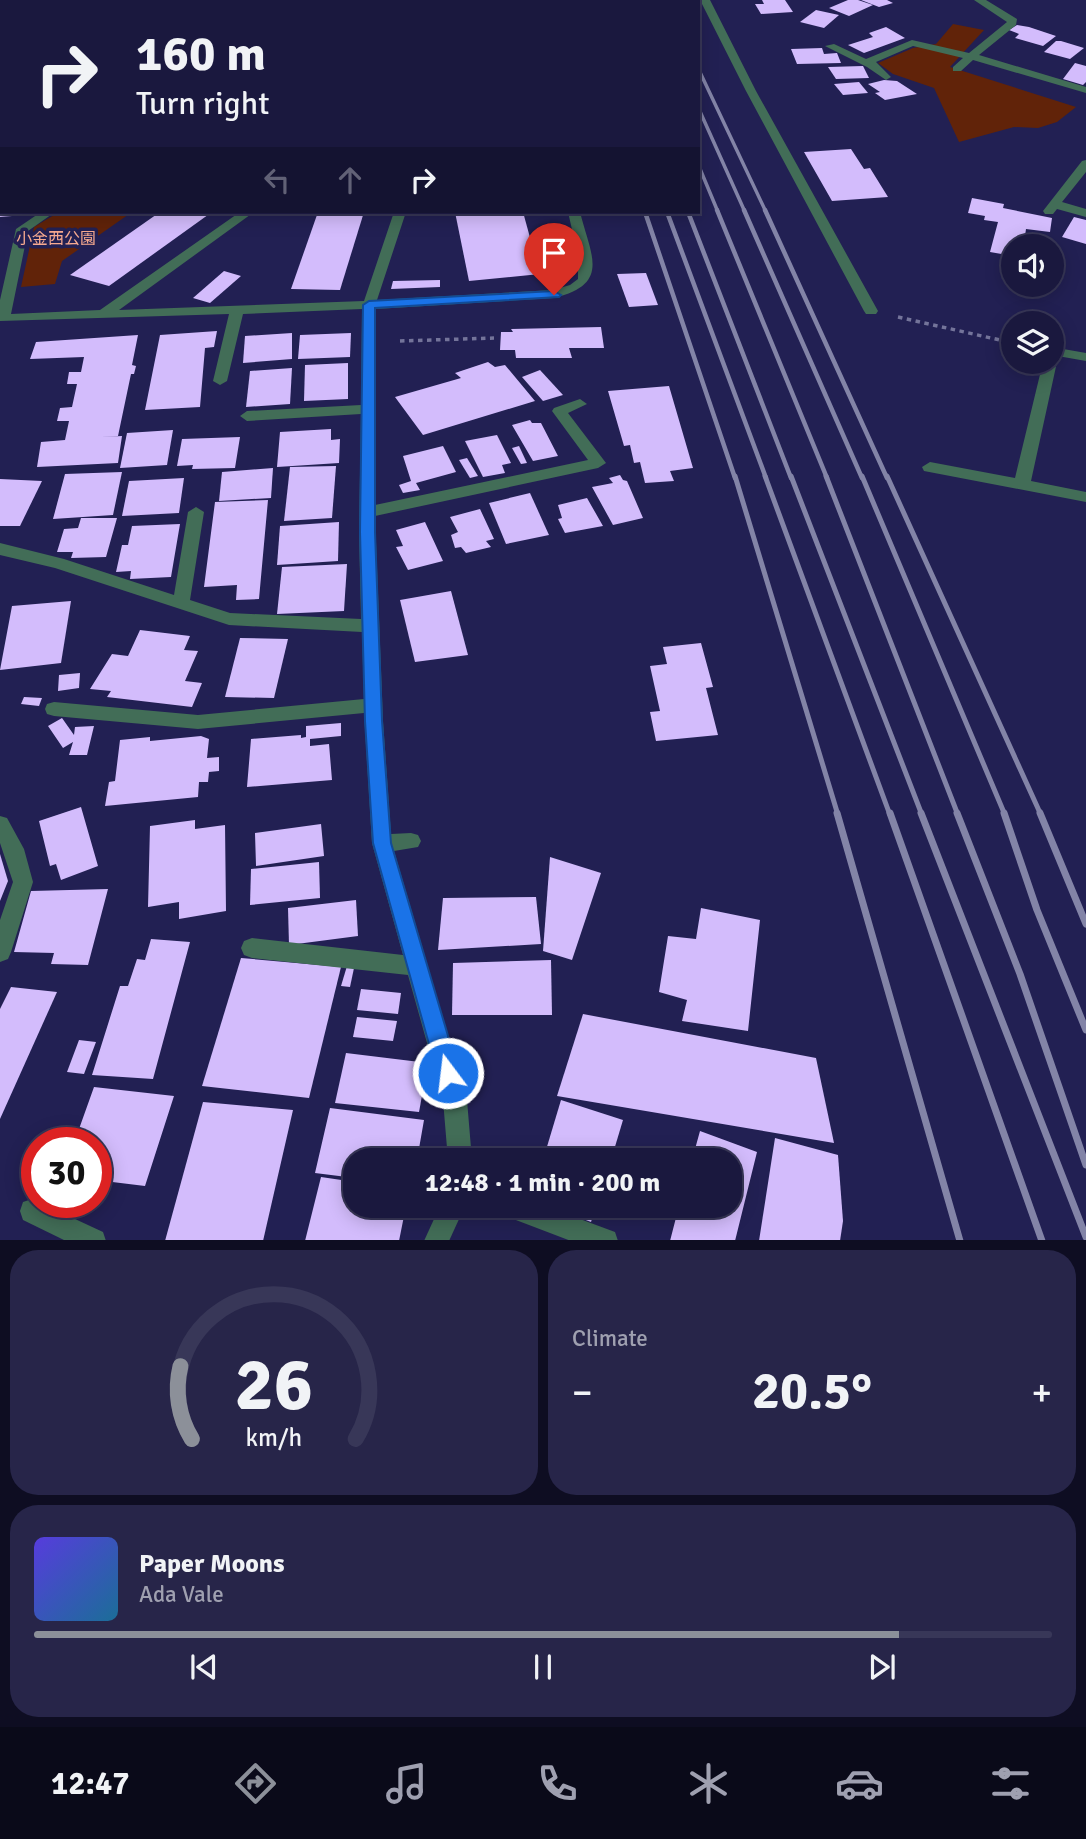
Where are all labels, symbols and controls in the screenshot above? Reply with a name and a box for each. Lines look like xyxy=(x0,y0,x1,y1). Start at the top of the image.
text: 160 m xyxy=(136,24,266,84)
icon: right xyxy=(21,28,112,119)
text: Turn right xyxy=(136,84,269,123)
icon: left xyxy=(258,161,296,199)
icon: ahead xyxy=(331,161,369,199)
icon: right xyxy=(404,161,442,199)
pin xyxy=(524,223,584,295)
park label: 小金西公園 xyxy=(16,229,96,249)
icon: arrive xyxy=(535,234,573,272)
map controls xyxy=(1001,234,1064,374)
button: sound xyxy=(1001,234,1064,297)
button: layers xyxy=(1001,311,1064,374)
position arrow xyxy=(411,1036,485,1110)
speed limit sign: 30 xyxy=(21,1127,112,1218)
text: 12:48 · 1 min · 200 m xyxy=(425,1167,660,1199)
text: Climate xyxy=(572,1324,648,1353)
text: 26 xyxy=(235,1341,313,1430)
text: 20.5° xyxy=(752,1359,872,1423)
text: − xyxy=(572,1369,593,1416)
text: + xyxy=(1031,1369,1052,1416)
text: km/h xyxy=(246,1421,302,1452)
text: Paper Moons xyxy=(139,1548,285,1580)
text: Ada Vale xyxy=(139,1580,224,1609)
icon: previous xyxy=(185,1648,223,1686)
icon: pause xyxy=(524,1648,562,1686)
icon: next xyxy=(863,1648,901,1686)
icon: directions xyxy=(231,1759,280,1808)
icon: music xyxy=(382,1759,431,1808)
icon: phone xyxy=(533,1759,582,1808)
icon: climate xyxy=(684,1759,733,1808)
icon: car xyxy=(835,1759,884,1808)
icon: filters xyxy=(986,1759,1035,1808)
text: 12:47 xyxy=(51,1764,130,1803)

